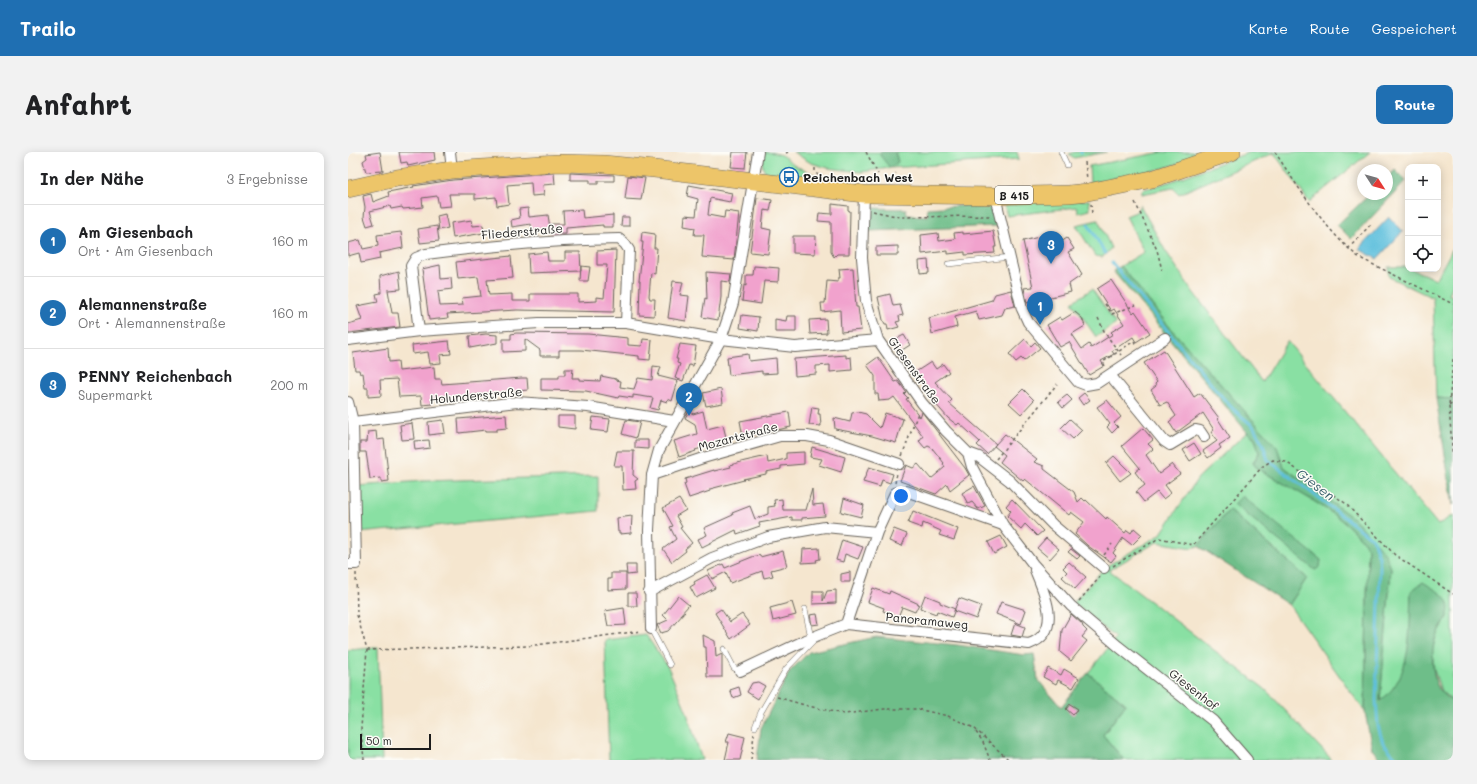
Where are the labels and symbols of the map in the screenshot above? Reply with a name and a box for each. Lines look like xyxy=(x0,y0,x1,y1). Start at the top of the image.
north arrow xyxy=(1357,164,1393,200)
bus stop icon: Reichenbach West xyxy=(778,166,800,188)
place label: Reichenbach West xyxy=(803,169,913,185)
road number: B 415 xyxy=(995,186,1033,204)
street label: Fliederstraße xyxy=(481,219,563,243)
pin: 3 xyxy=(1038,231,1064,264)
pin: 1 xyxy=(1027,292,1053,325)
street label: Giesenstraße xyxy=(885,333,945,407)
street label: Holunderstraße xyxy=(429,383,523,407)
pin: 2 xyxy=(676,383,702,416)
street label: Mozartstraße xyxy=(696,418,780,454)
water label: Giesen xyxy=(1294,464,1338,504)
your location xyxy=(891,486,911,506)
street label: Panoramaweg xyxy=(885,608,969,632)
street label: Giesenhof xyxy=(1166,665,1222,714)
scale bar xyxy=(360,732,431,751)

